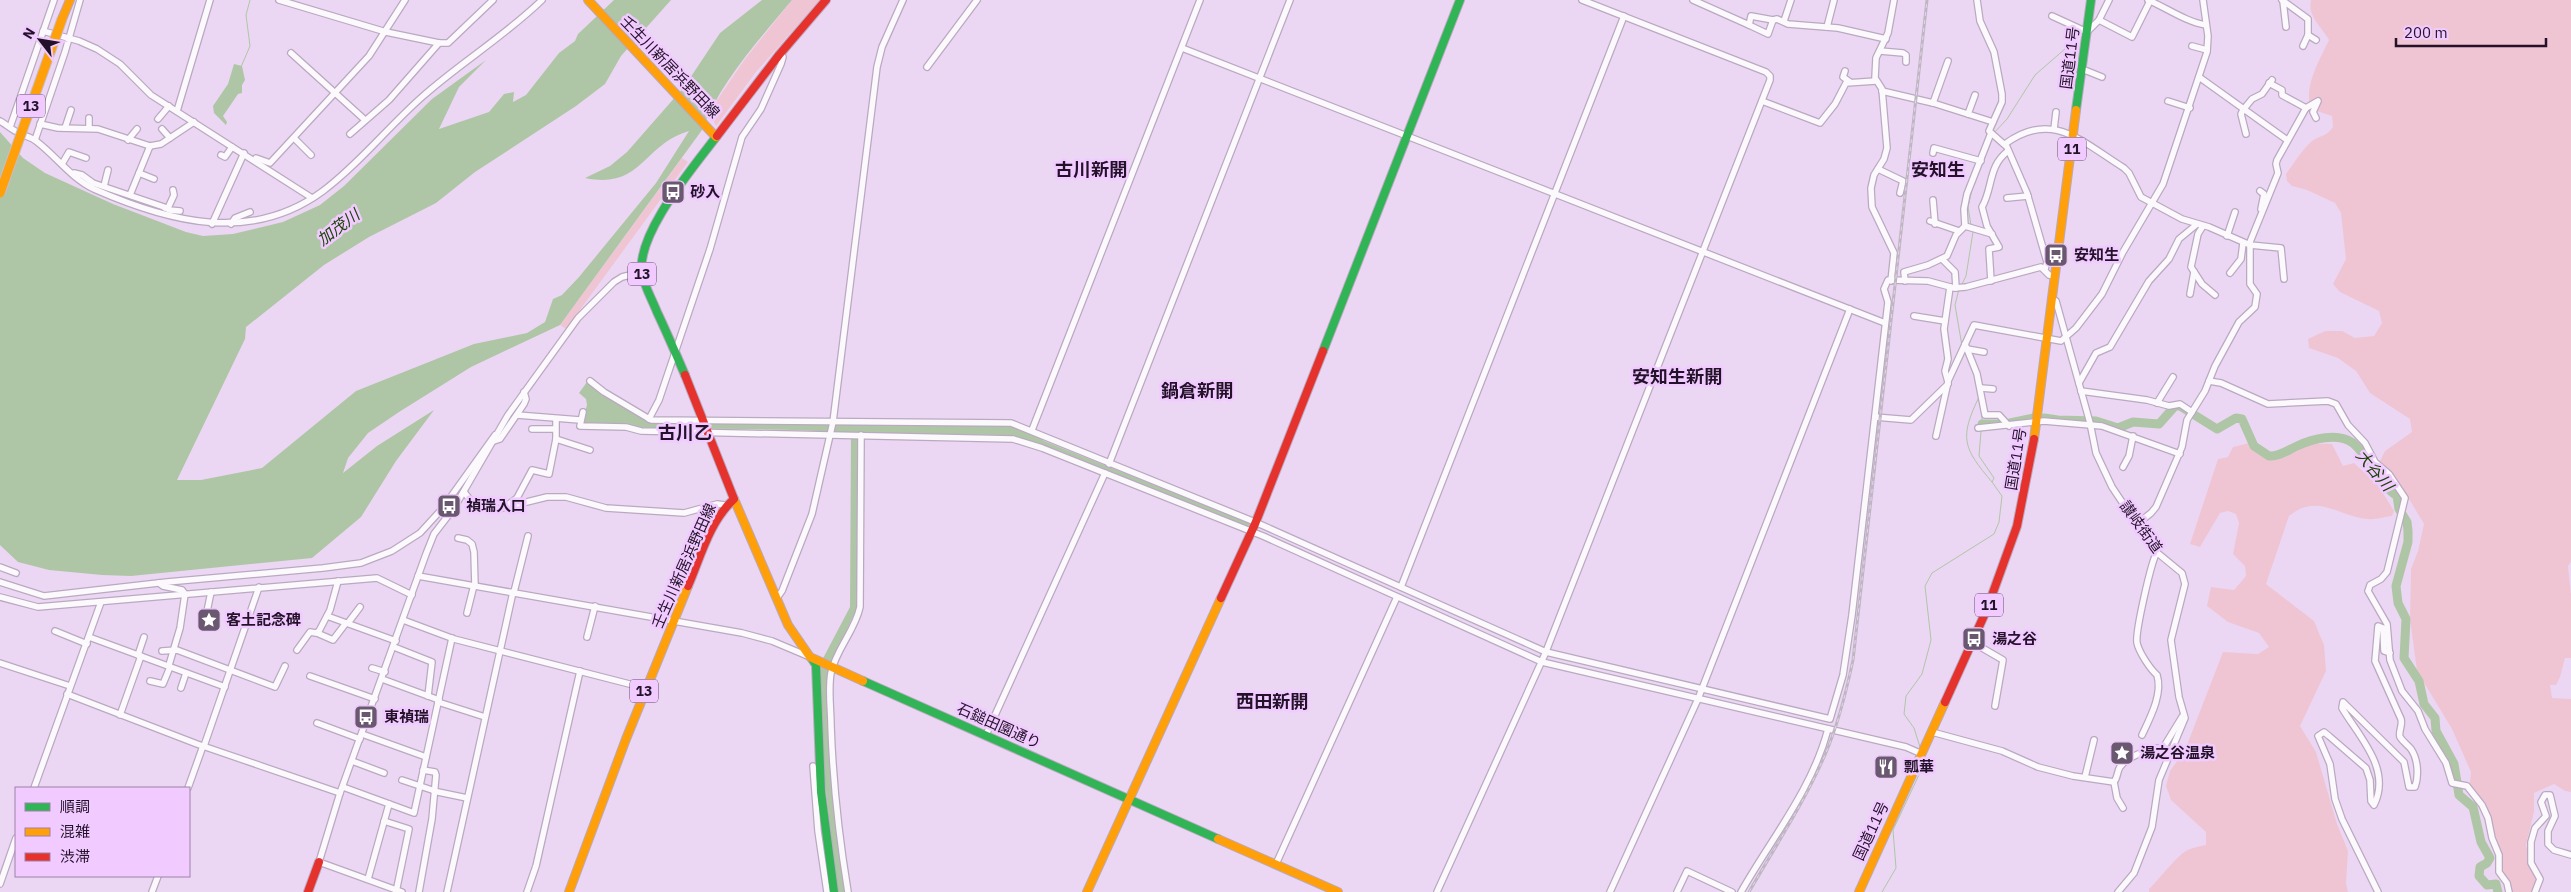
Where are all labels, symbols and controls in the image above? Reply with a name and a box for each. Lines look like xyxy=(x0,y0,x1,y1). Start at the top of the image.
street label: 壬生川新居浜野田線 xyxy=(617,11,724,122)
north arrow xyxy=(15,15,65,65)
scale bar xyxy=(2396,15,2546,47)
text: 200 m xyxy=(2404,23,2448,42)
text: N xyxy=(19,24,39,42)
street label: 国道11号 xyxy=(2056,26,2083,90)
road number: 13 xyxy=(17,94,45,118)
road number: 11 xyxy=(2058,138,2086,160)
district label: 古川新開 xyxy=(1055,158,1127,181)
district label: 安知生 xyxy=(1911,158,1965,181)
bus stop icon: 砂入 xyxy=(660,179,686,205)
place label: 砂入 xyxy=(690,182,720,201)
water label: 加茂川 xyxy=(313,203,365,249)
bus stop icon: 安知生 xyxy=(2043,242,2069,268)
place label: 安知生 xyxy=(2074,245,2119,264)
road number: 13 xyxy=(628,262,656,286)
district label: 安知生新開 xyxy=(1632,365,1722,388)
district label: 鍋倉新開 xyxy=(1161,379,1233,402)
district label: 古川乙 xyxy=(658,421,712,444)
street label: 国道11号 xyxy=(2001,426,2030,492)
water label: 大谷川 xyxy=(2352,445,2399,496)
bus stop icon: 禎瑞入口 xyxy=(436,493,462,519)
place label: 禎瑞入口 xyxy=(466,496,526,515)
street label: 讃岐街道 xyxy=(2116,497,2167,557)
street label: 壬生川新居浜野田線 xyxy=(647,500,720,631)
road number: 11 xyxy=(1975,594,2003,616)
place icon: 客土記念碑 xyxy=(196,607,222,633)
place label: 客土記念碑 xyxy=(226,610,301,629)
bus stop icon: 湯之谷 xyxy=(1961,626,1987,652)
place label: 湯之谷 xyxy=(1992,629,2037,648)
road number: 13 xyxy=(630,679,658,702)
district label: 西田新開 xyxy=(1236,690,1308,713)
street label: 石鎚田園通り xyxy=(954,699,1044,753)
bus stop icon: 東禎瑞 xyxy=(353,704,379,730)
place label: 東禎瑞 xyxy=(384,707,429,726)
place icon: 湯之谷温泉 xyxy=(2109,740,2135,766)
place label: 湯之谷温泉 xyxy=(2140,743,2215,762)
restaurant icon: 瓢華 xyxy=(1873,754,1899,780)
place label: 瓢華 xyxy=(1904,757,1934,776)
legend xyxy=(15,787,190,877)
text: 順調 xyxy=(60,797,90,816)
street label: 国道11号 xyxy=(1849,798,1892,863)
text: 混雑 xyxy=(60,822,90,841)
text: 渋滞 xyxy=(60,847,90,866)

